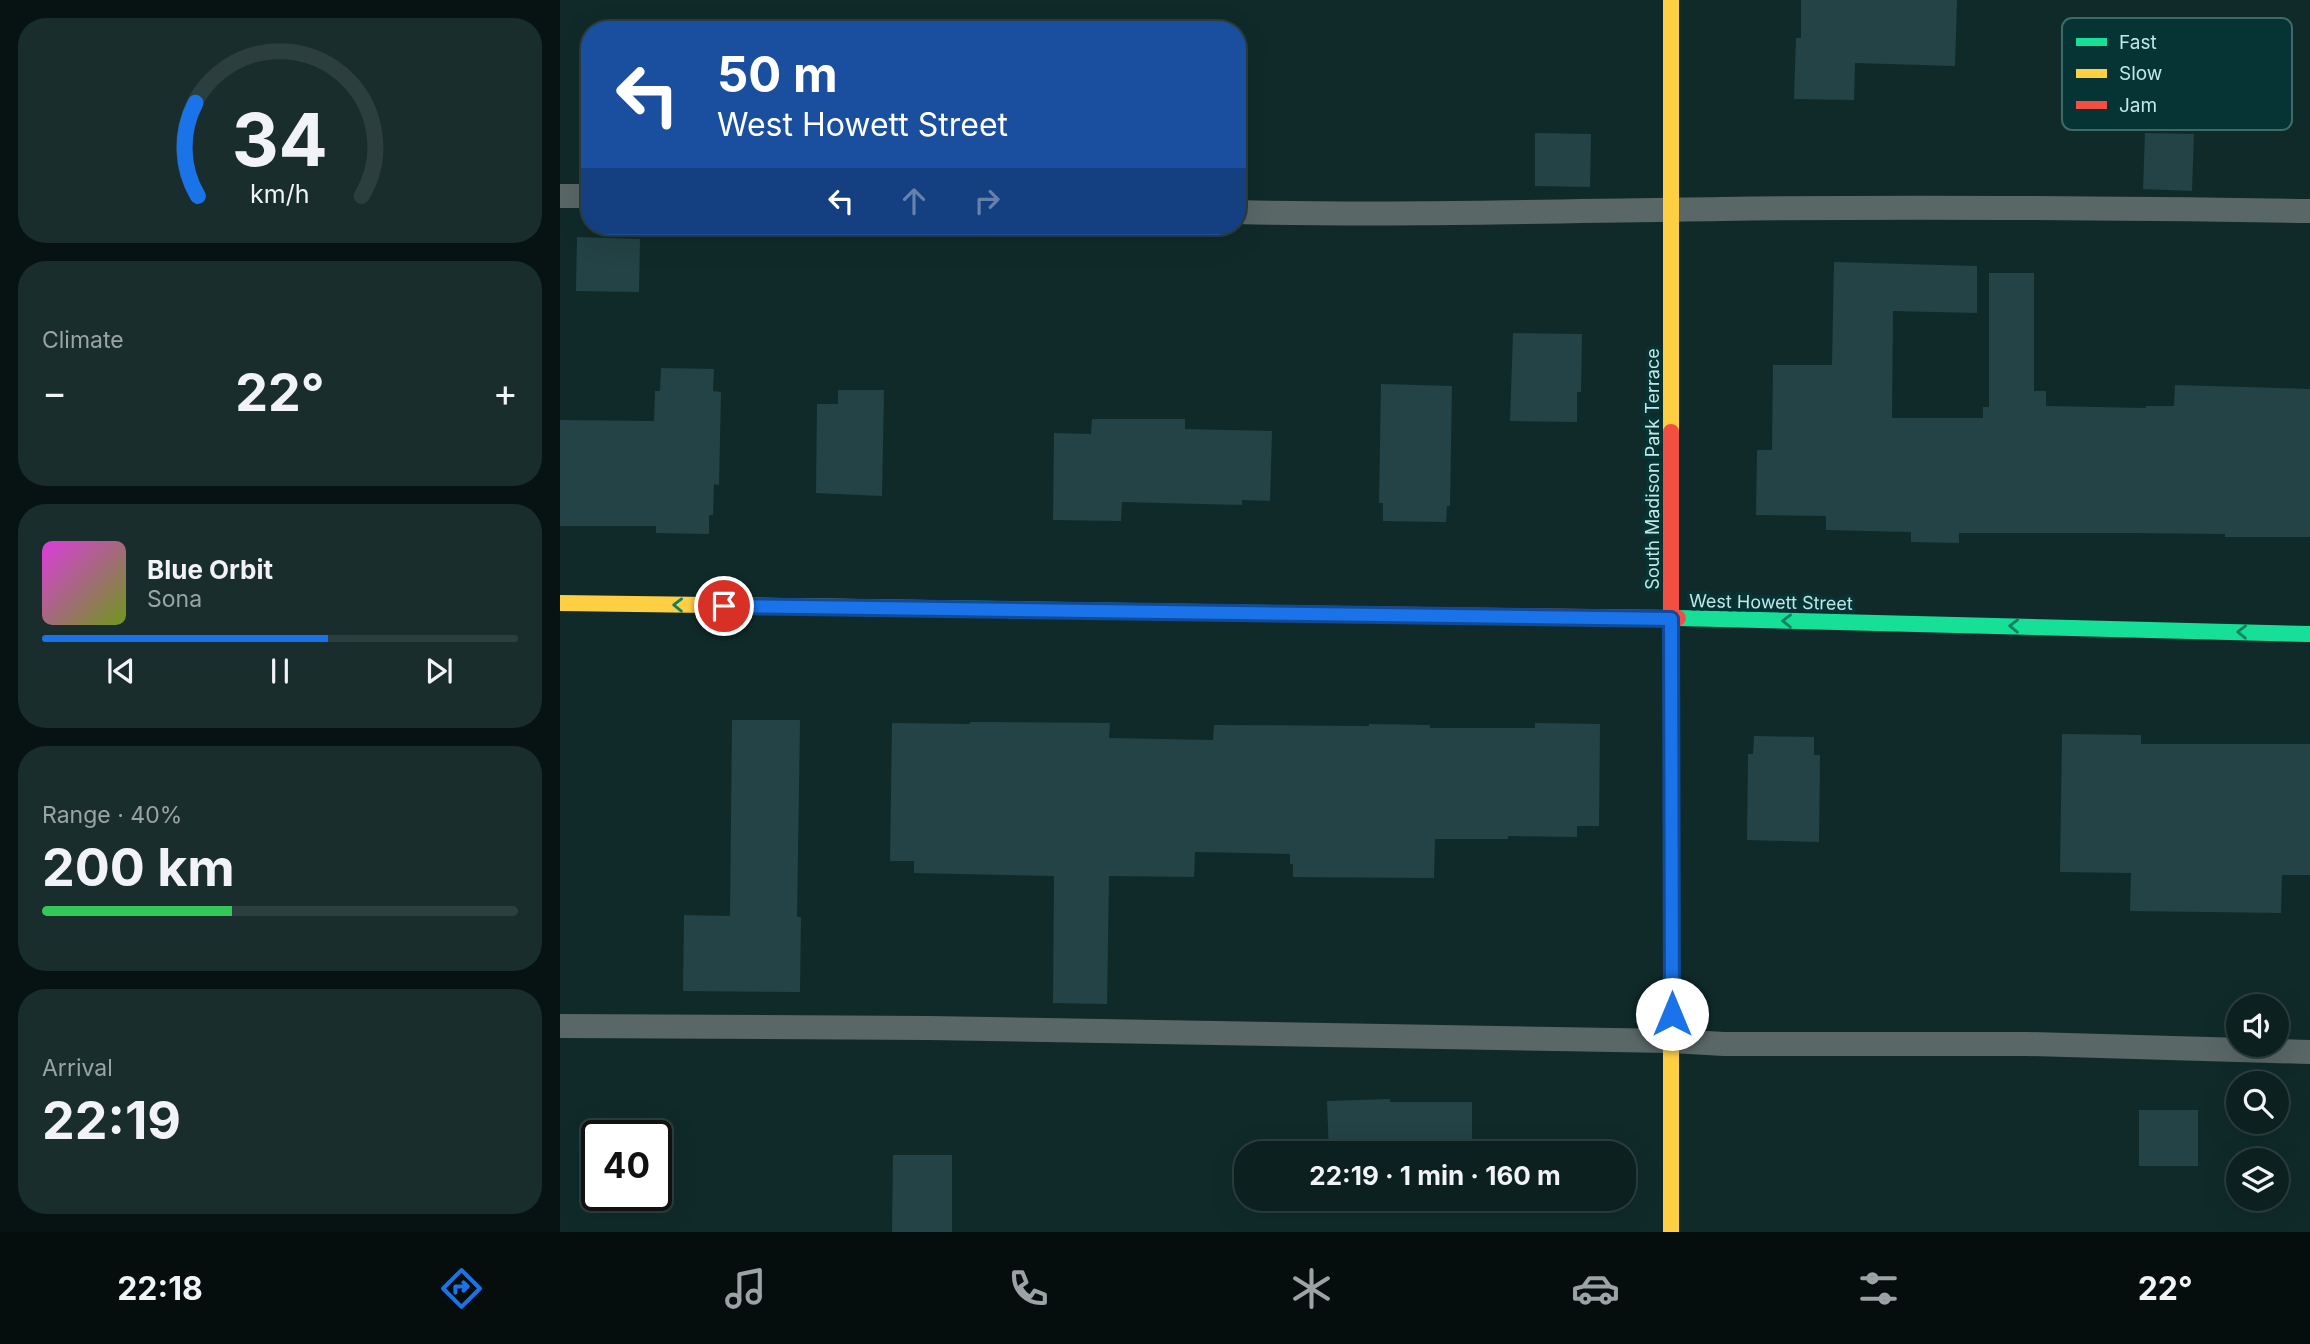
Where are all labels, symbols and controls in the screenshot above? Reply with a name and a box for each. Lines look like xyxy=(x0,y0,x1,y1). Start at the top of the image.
legend xyxy=(2062,18,2292,130)
text: Fast xyxy=(2119,31,2157,54)
text: 50 m xyxy=(717,45,838,104)
icon: left xyxy=(602,49,693,140)
text: Slow xyxy=(2119,62,2162,85)
text: Jam xyxy=(2119,94,2157,117)
text: 34 xyxy=(232,96,328,185)
text: West Howett Street xyxy=(717,105,1008,144)
text: km/h xyxy=(250,179,310,209)
icon: left xyxy=(822,182,860,220)
icon: ahead xyxy=(895,182,933,220)
icon: right xyxy=(968,182,1006,220)
text: Climate xyxy=(42,326,124,354)
street label: South Madison Park Terrace xyxy=(1642,348,1663,590)
text: 22° xyxy=(235,361,325,424)
text: − xyxy=(42,369,67,415)
text: + xyxy=(493,369,518,415)
text: Blue Orbit xyxy=(147,554,273,585)
pin xyxy=(694,576,754,636)
text: Sona xyxy=(147,585,202,613)
icon: arrive xyxy=(705,587,743,625)
street label: West Howett Street xyxy=(1689,590,1853,614)
one-way arrow xyxy=(672,597,682,613)
one-way arrow xyxy=(1781,613,1792,628)
one-way arrow xyxy=(2009,619,2020,634)
one-way arrow xyxy=(2236,624,2247,640)
icon: previous xyxy=(102,652,140,690)
icon: pause xyxy=(261,652,299,690)
icon: next xyxy=(420,652,458,690)
text: Range · 40% xyxy=(42,801,182,829)
text: 200 km xyxy=(42,836,235,899)
position arrow xyxy=(1635,977,1709,1051)
map controls xyxy=(2226,994,2289,1211)
button: sound xyxy=(2226,994,2289,1057)
text: Arrival xyxy=(42,1054,113,1082)
button: search xyxy=(2226,1071,2289,1134)
text: 22:19 xyxy=(42,1089,181,1152)
speed limit sign: 40 xyxy=(581,1120,672,1211)
button: layers xyxy=(2226,1148,2289,1211)
text: 22:19 · 1 min · 160 m xyxy=(1309,1160,1561,1191)
icon: directions xyxy=(437,1264,486,1313)
icon: music xyxy=(721,1264,770,1313)
icon: phone xyxy=(1004,1264,1053,1313)
icon: climate xyxy=(1287,1264,1336,1313)
icon: car xyxy=(1571,1264,1620,1313)
icon: filters xyxy=(1854,1264,1903,1313)
text: 22:18 xyxy=(117,1269,203,1308)
text: 22° xyxy=(2138,1269,2193,1308)

